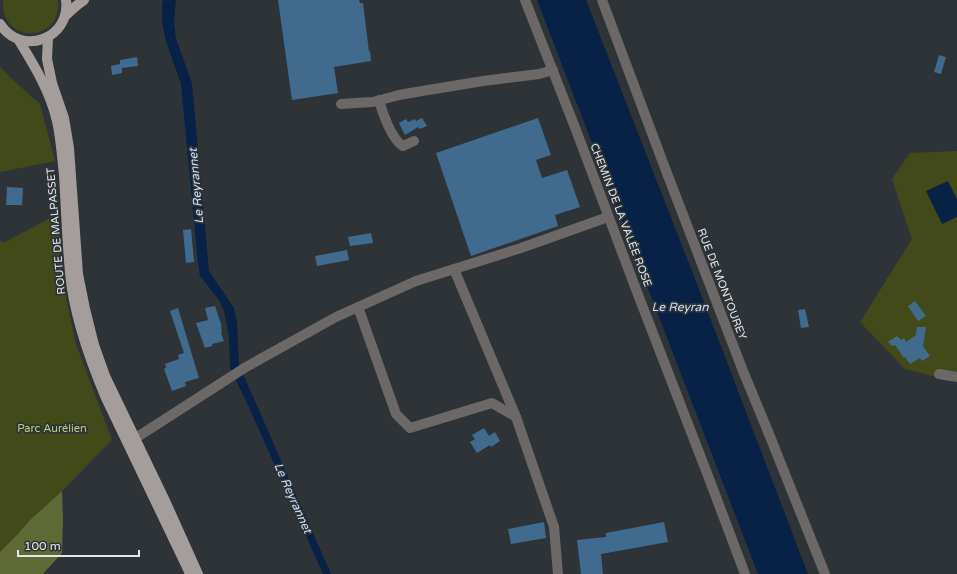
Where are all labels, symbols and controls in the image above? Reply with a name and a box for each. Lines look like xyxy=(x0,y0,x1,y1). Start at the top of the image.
street label: CHEMIN DE LA VALÉE ROSE xyxy=(588,141,655,289)
water label: Le Reyrannet xyxy=(186,146,206,224)
street label: ROUTE DE MALPASSET xyxy=(44,167,68,295)
street label: RUE DE MONTOUREY xyxy=(695,227,749,341)
water label: Le Reyran xyxy=(651,300,709,314)
park label: Parc Aurélien xyxy=(17,422,87,435)
water label: Le Reyrannet xyxy=(271,460,315,537)
scale bar xyxy=(18,532,139,558)
text: 100 m xyxy=(24,539,61,553)

